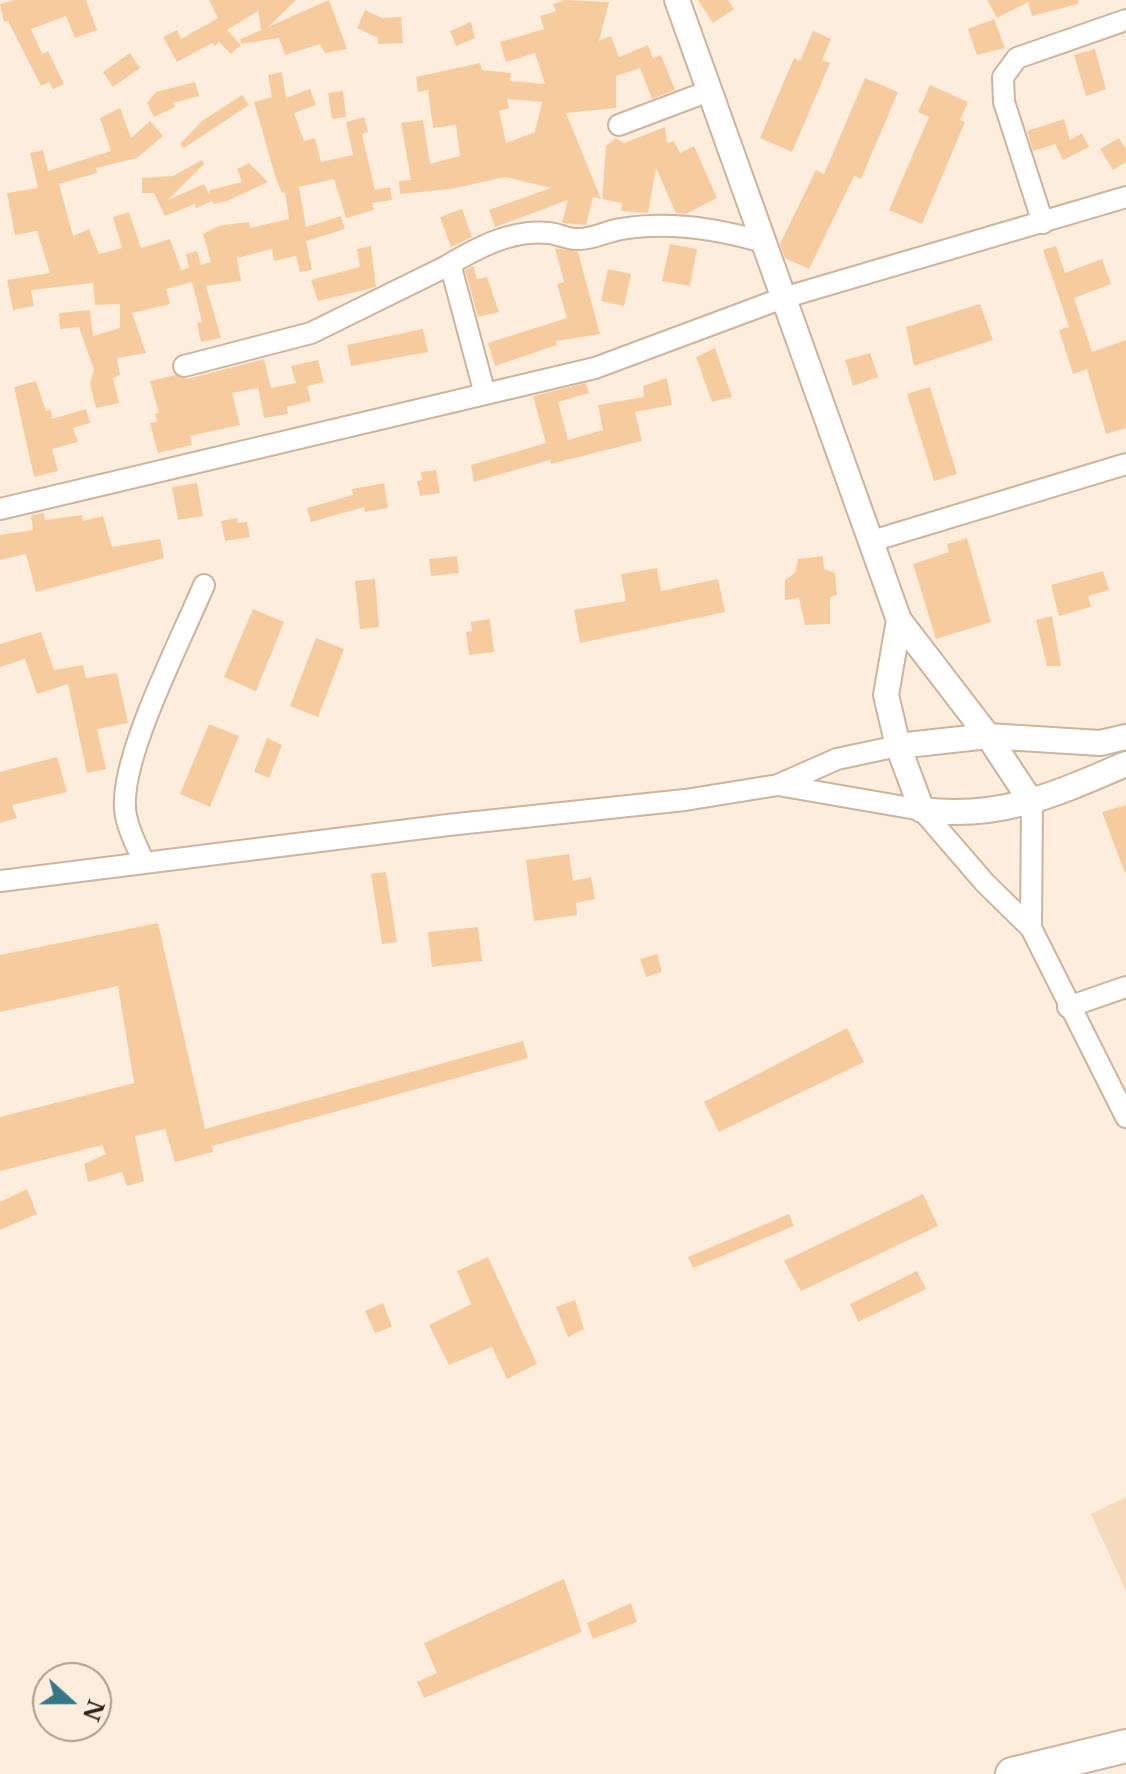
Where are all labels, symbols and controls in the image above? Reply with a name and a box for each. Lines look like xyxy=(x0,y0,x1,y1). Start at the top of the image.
north arrow xyxy=(32,1662,112,1742)
text: N xyxy=(77,1696,109,1725)

